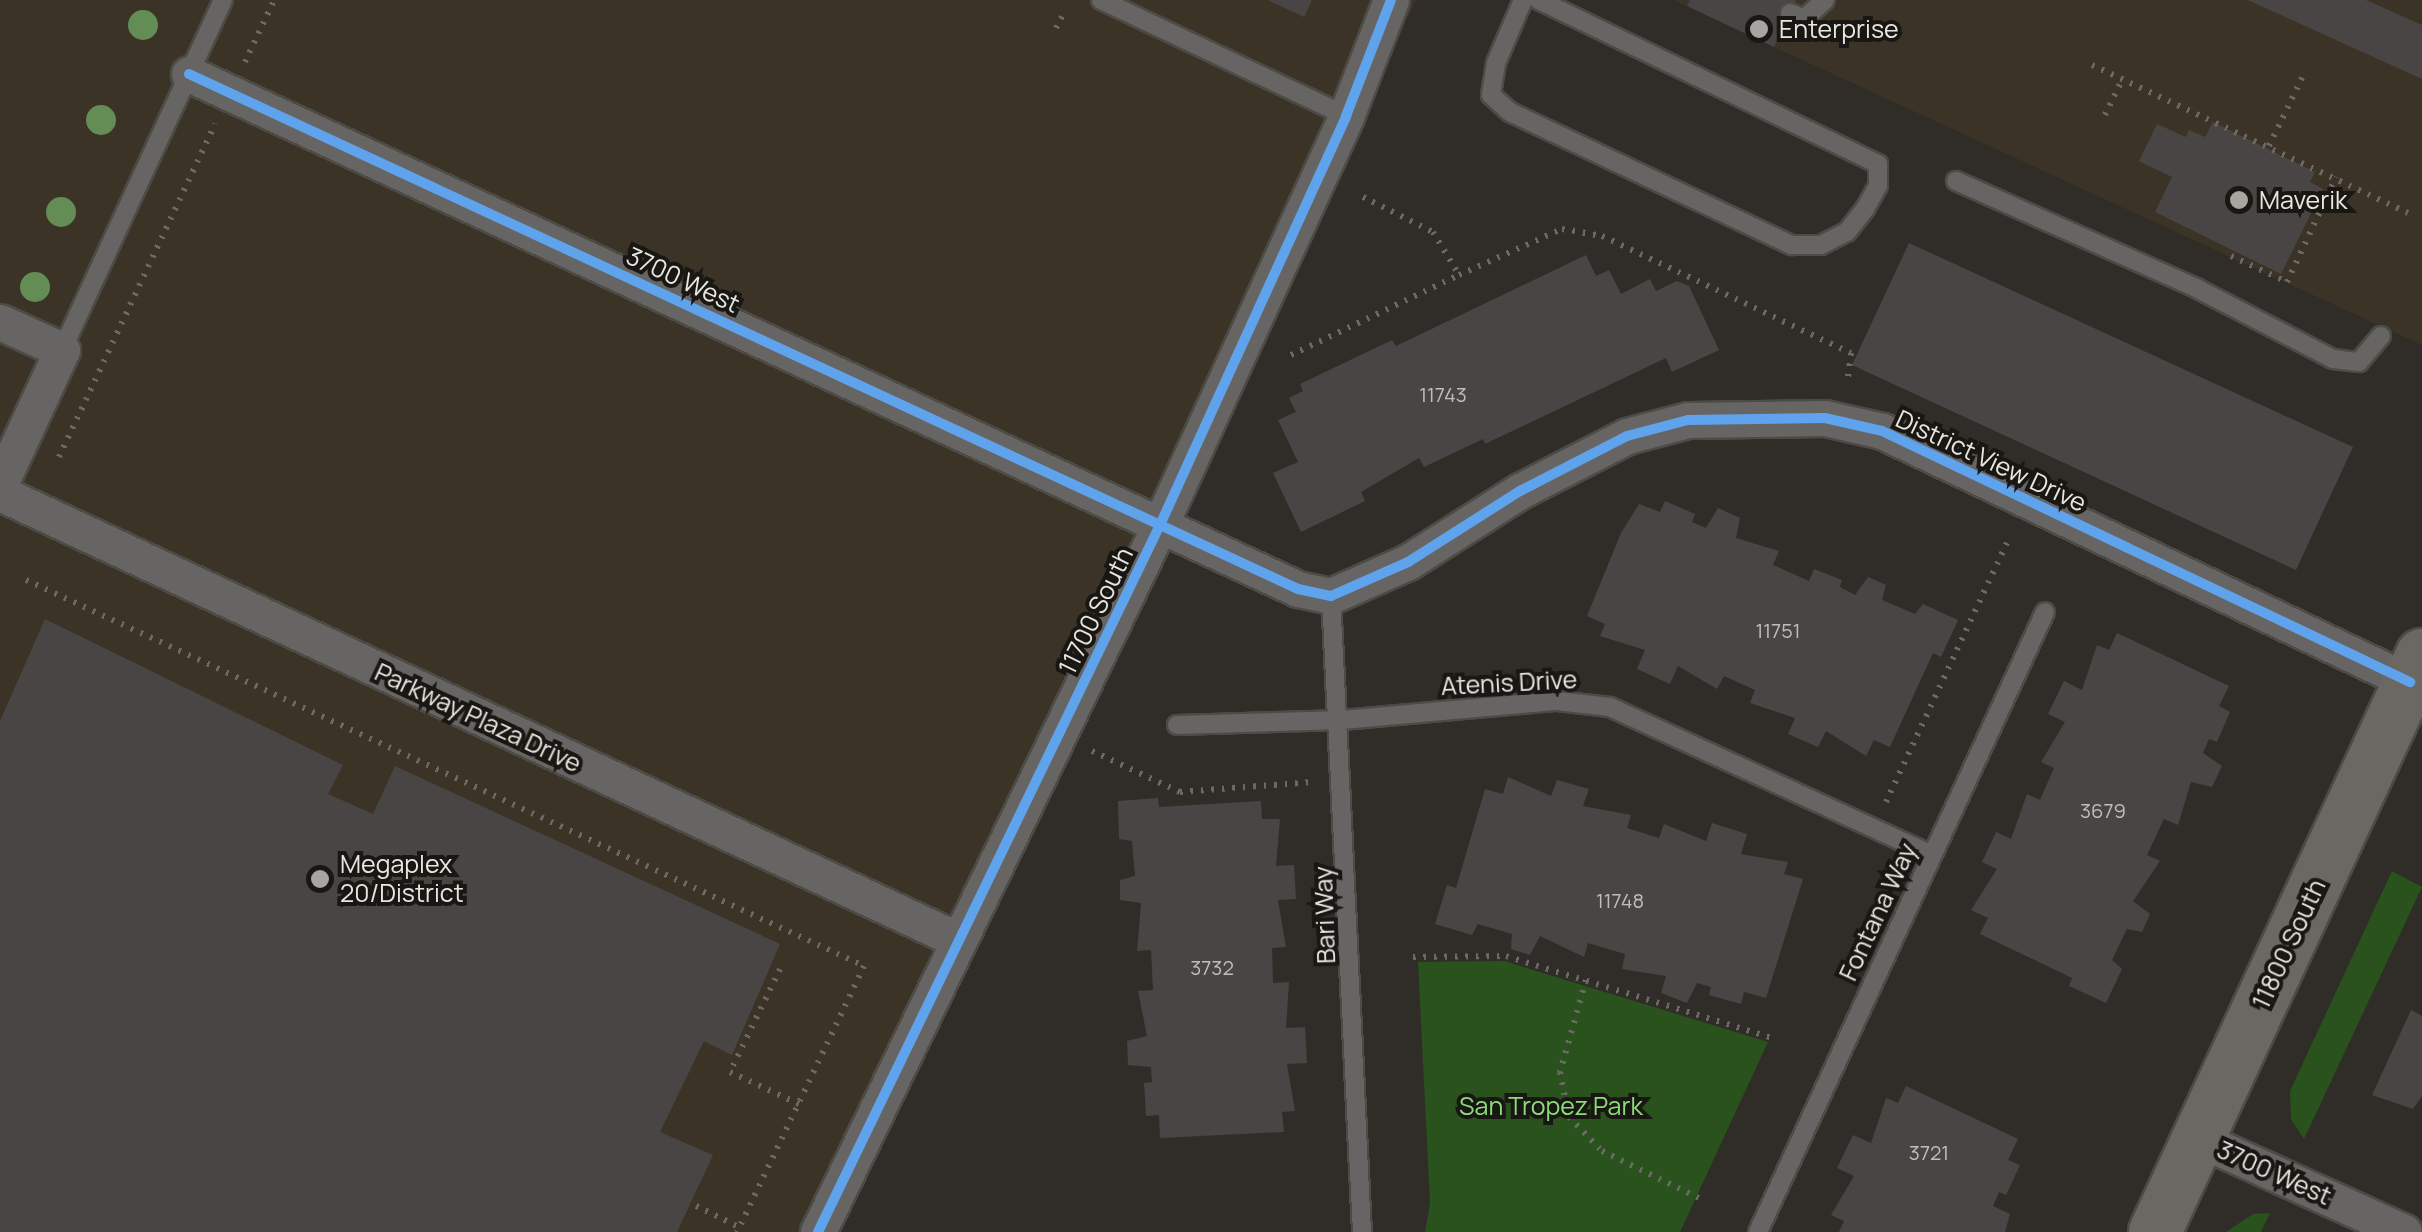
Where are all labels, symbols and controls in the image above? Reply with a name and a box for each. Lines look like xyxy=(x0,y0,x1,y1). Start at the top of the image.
place label: Enterprise xyxy=(1779,14,1899,44)
marker: Enterprise xyxy=(1748,18,1770,40)
place label: Maverik xyxy=(2259,185,2347,215)
marker: Maverik xyxy=(2228,189,2250,211)
street label: 3700 West xyxy=(622,241,744,319)
house number: 11743 xyxy=(1419,382,1467,406)
street label: District View Drive xyxy=(1891,404,2091,518)
street label: 11700 South xyxy=(1052,543,1140,679)
house number: 11751 xyxy=(1756,618,1800,642)
street label: Parkway Plaza Drive xyxy=(370,657,586,779)
street label: Atenis Drive xyxy=(1440,664,1578,702)
house number: 3679 xyxy=(2080,798,2126,822)
street label: Fontana Way xyxy=(1833,839,1923,985)
place label: Megaplex 20/District xyxy=(340,850,464,909)
street label: Bari Way xyxy=(1308,866,1342,964)
marker: Megaplex 20/District xyxy=(309,868,331,890)
street label: 11800 South xyxy=(2246,874,2332,1014)
house number: 11748 xyxy=(1596,888,1644,912)
house number: 3732 xyxy=(1190,955,1234,979)
park label: San Tropez Park xyxy=(1459,1091,1643,1121)
street label: 3700 West xyxy=(2212,1135,2336,1211)
house number: 3721 xyxy=(1909,1140,1949,1164)

